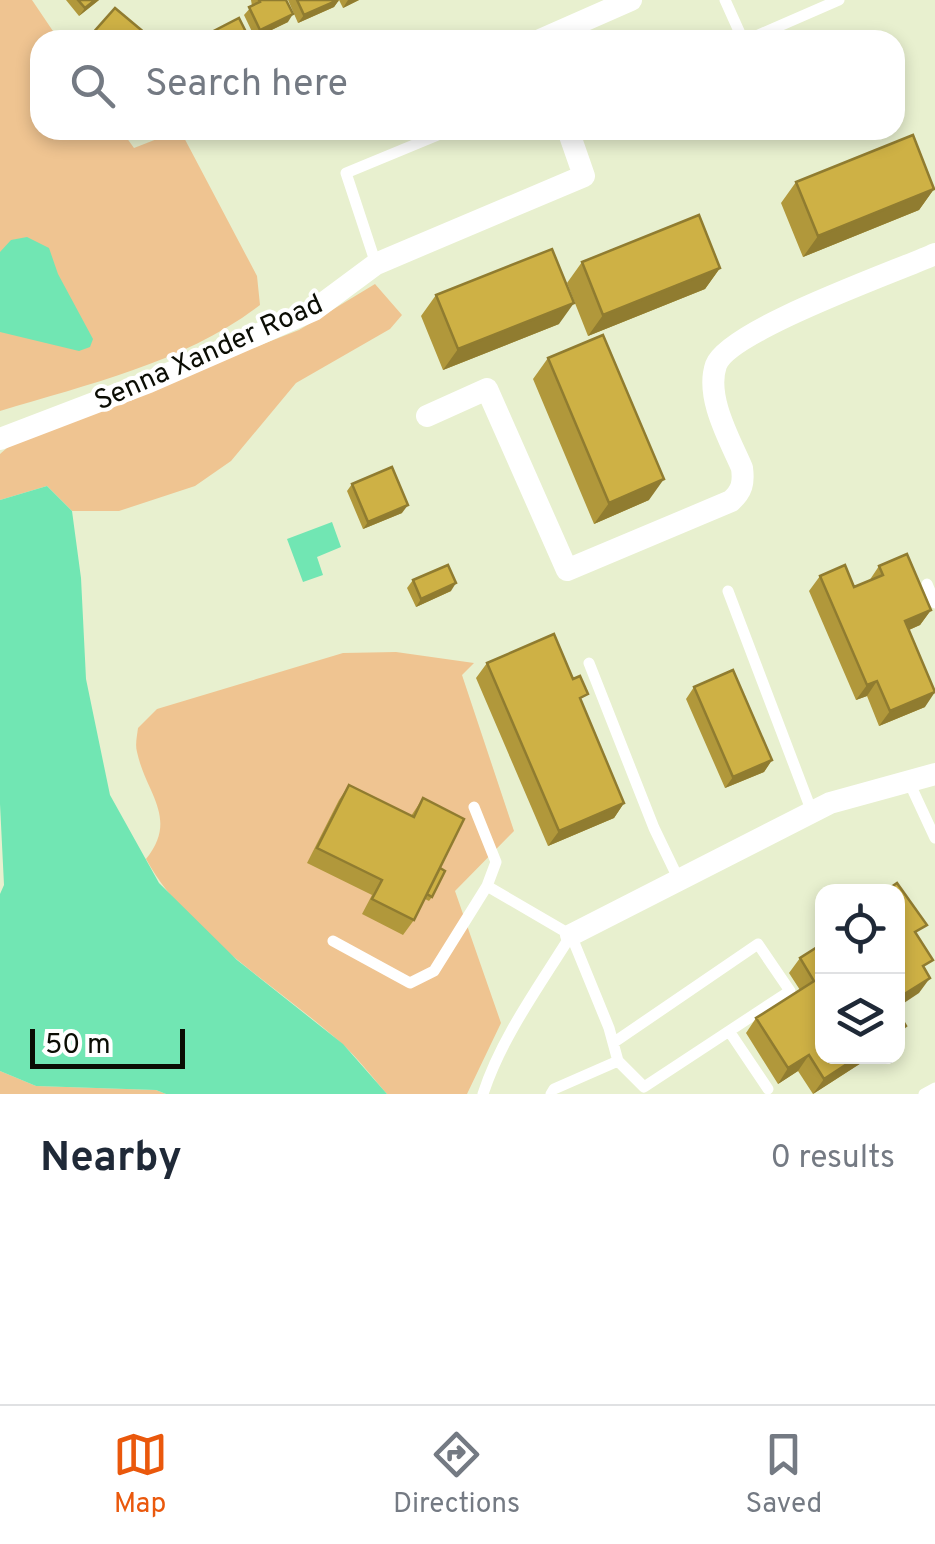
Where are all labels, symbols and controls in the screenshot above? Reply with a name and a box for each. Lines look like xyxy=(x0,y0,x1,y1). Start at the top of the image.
search box xyxy=(30,30,905,140)
icon: search xyxy=(65,58,120,113)
text: Search here xyxy=(145,61,348,110)
street label: Senna Xander Road xyxy=(89,287,329,420)
map controls xyxy=(815,884,905,1064)
button: locate xyxy=(815,884,905,974)
button: layers xyxy=(815,974,905,1064)
scale bar xyxy=(30,1024,185,1068)
text: 50 m xyxy=(45,1028,111,1064)
text: Nearby xyxy=(40,1133,182,1186)
text: 0 results xyxy=(770,1139,895,1179)
tab: Map xyxy=(113,1427,168,1523)
tab: Directions xyxy=(393,1427,520,1523)
tab: Saved xyxy=(745,1427,822,1523)

